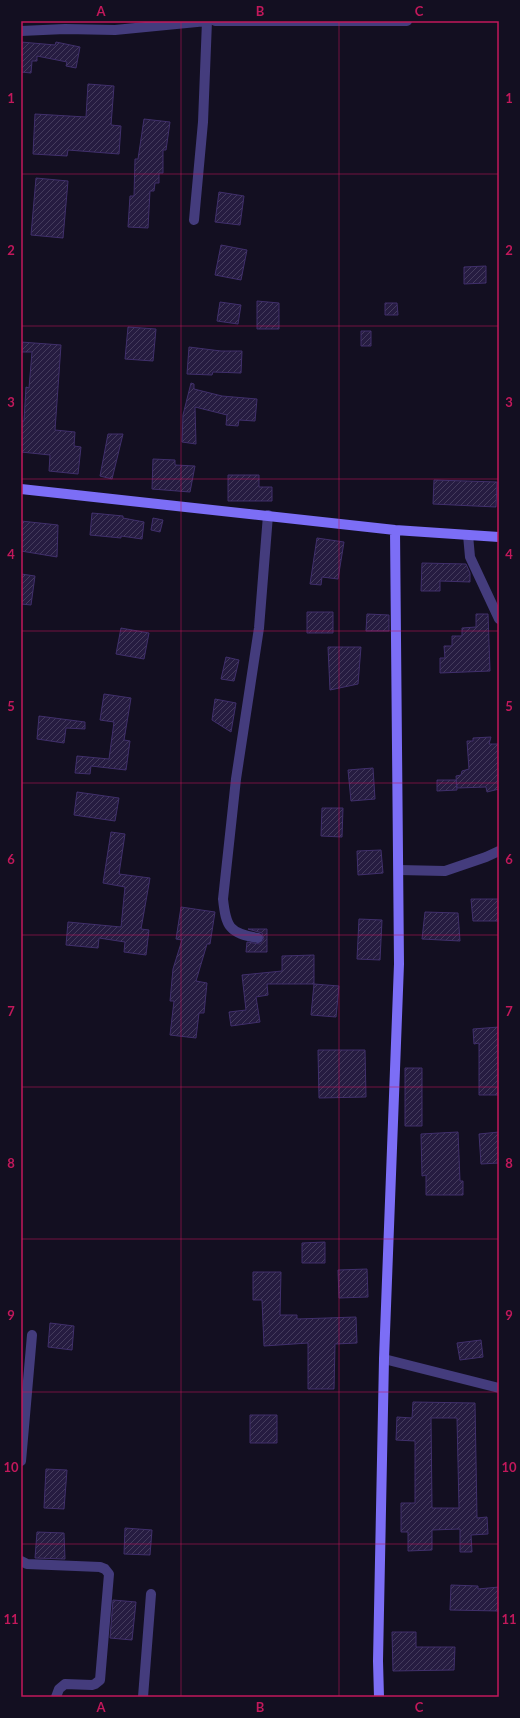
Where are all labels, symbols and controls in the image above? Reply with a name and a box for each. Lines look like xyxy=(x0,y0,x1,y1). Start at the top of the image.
text: A xyxy=(95,3,106,19)
text: B xyxy=(256,3,265,19)
text: C xyxy=(415,3,424,19)
text: 1 xyxy=(7,90,15,106)
text: 1 xyxy=(505,90,513,106)
text: 2 xyxy=(7,242,15,258)
text: 2 xyxy=(505,242,513,258)
text: 3 xyxy=(7,394,15,410)
text: 3 xyxy=(505,394,513,410)
text: 4 xyxy=(7,546,15,562)
text: 4 xyxy=(505,546,513,562)
text: 5 xyxy=(7,698,15,714)
text: 5 xyxy=(505,698,513,714)
text: 6 xyxy=(7,851,15,867)
text: 6 xyxy=(505,851,513,867)
text: 7 xyxy=(7,1003,15,1019)
text: 7 xyxy=(505,1003,513,1019)
text: 8 xyxy=(7,1155,15,1171)
text: 8 xyxy=(505,1155,513,1171)
text: 9 xyxy=(7,1307,15,1323)
text: 9 xyxy=(505,1307,513,1323)
text: 10 xyxy=(3,1459,19,1475)
text: 10 xyxy=(501,1459,517,1475)
text: 11 xyxy=(3,1611,19,1627)
text: 11 xyxy=(501,1611,517,1627)
text: A xyxy=(95,1699,106,1715)
text: B xyxy=(256,1699,265,1715)
text: C xyxy=(415,1699,424,1715)

